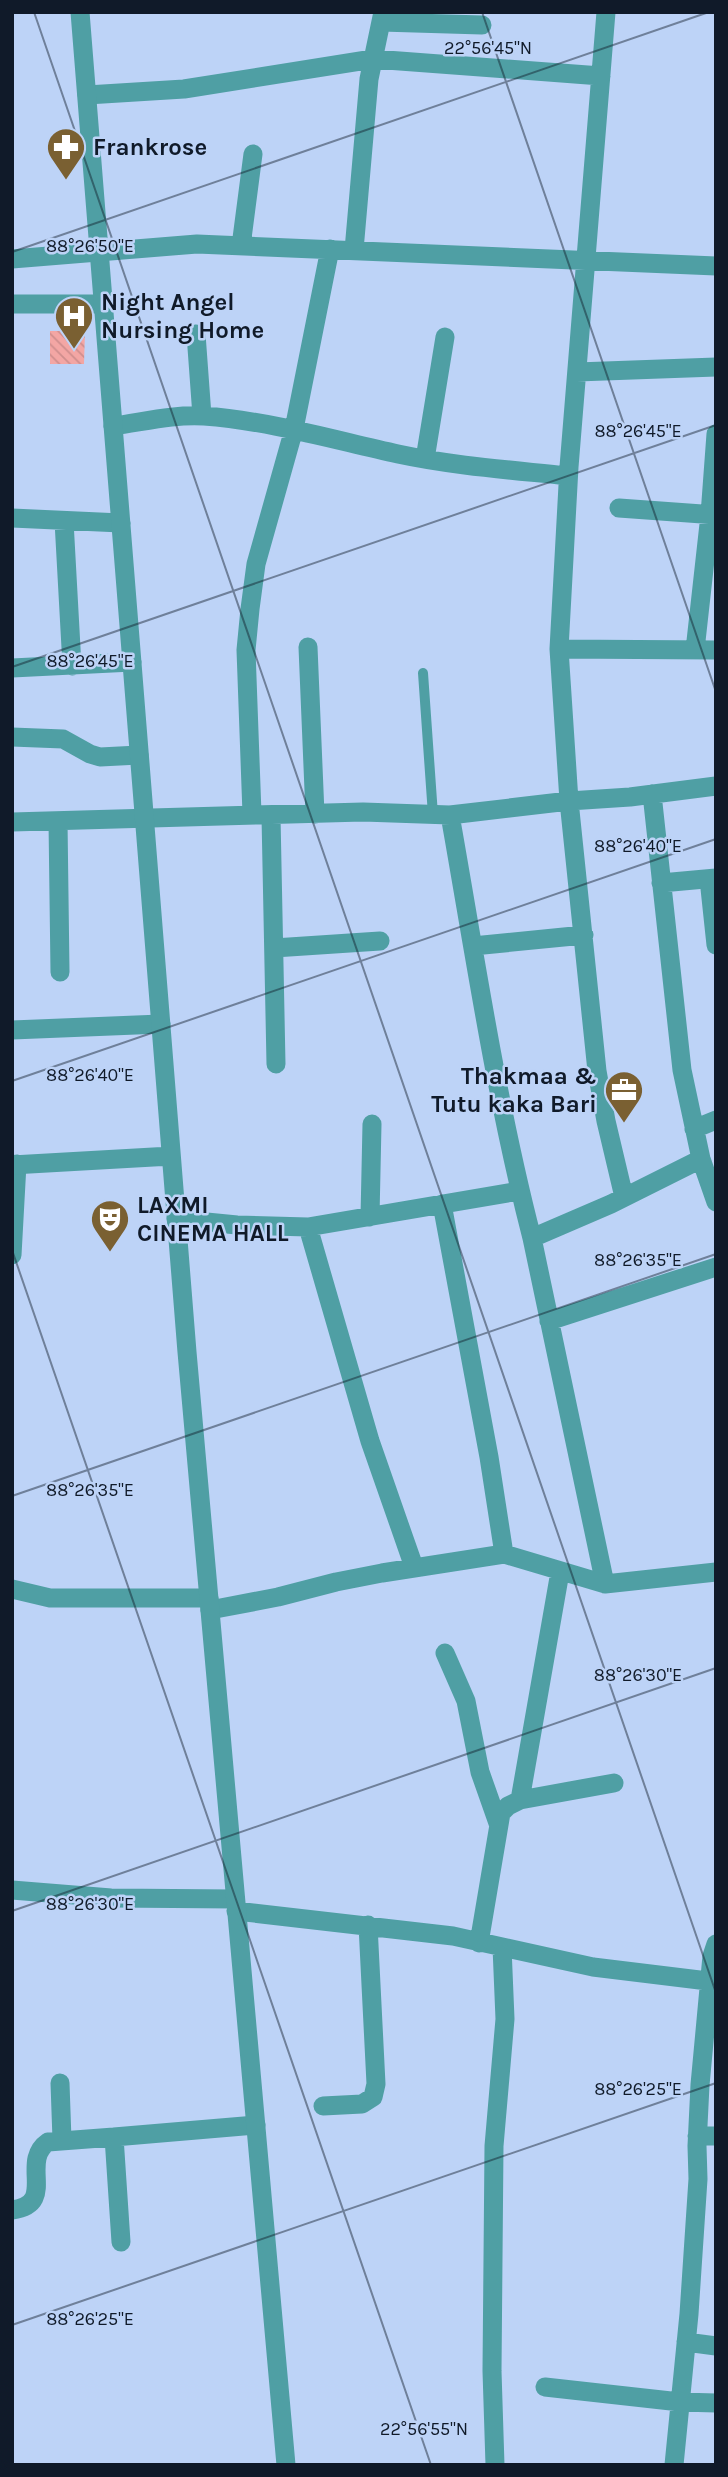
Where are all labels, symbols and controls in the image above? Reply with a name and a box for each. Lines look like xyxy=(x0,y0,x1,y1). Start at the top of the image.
text: 22°56'45"N xyxy=(444,37,532,59)
pharmacy icon: Frankrose xyxy=(45,126,87,181)
place label: Frankrose xyxy=(93,133,207,161)
text: 88°26'50"E xyxy=(46,235,134,257)
place label: Night Angel Nursing Home xyxy=(101,288,264,344)
hospital icon: Night Angel Nursing Home xyxy=(53,295,95,350)
text: 88°26'45"E xyxy=(594,420,682,442)
text: 88°26'45"E xyxy=(46,650,134,672)
text: 88°26'40"E xyxy=(594,835,682,857)
place label: Thakmaa & Tutu kaka Bari xyxy=(431,1062,597,1118)
text: 88°26'40"E xyxy=(46,1064,134,1086)
office icon: Thakmaa & Tutu kaka Bari xyxy=(603,1069,645,1124)
place label: LAXMI CINEMA HALL xyxy=(137,1191,289,1247)
theatre icon: LAXMI CINEMA HALL xyxy=(89,1198,131,1253)
text: 88°26'35"E xyxy=(594,1249,682,1271)
text: 88°26'35"E xyxy=(46,1479,134,1501)
text: 88°26'30"E xyxy=(594,1664,682,1686)
text: 88°26'30"E xyxy=(46,1893,134,1915)
text: 88°26'25"E xyxy=(594,2078,682,2100)
text: 88°26'25"E xyxy=(46,2308,134,2330)
text: 22°56'55"N xyxy=(380,2418,468,2440)

